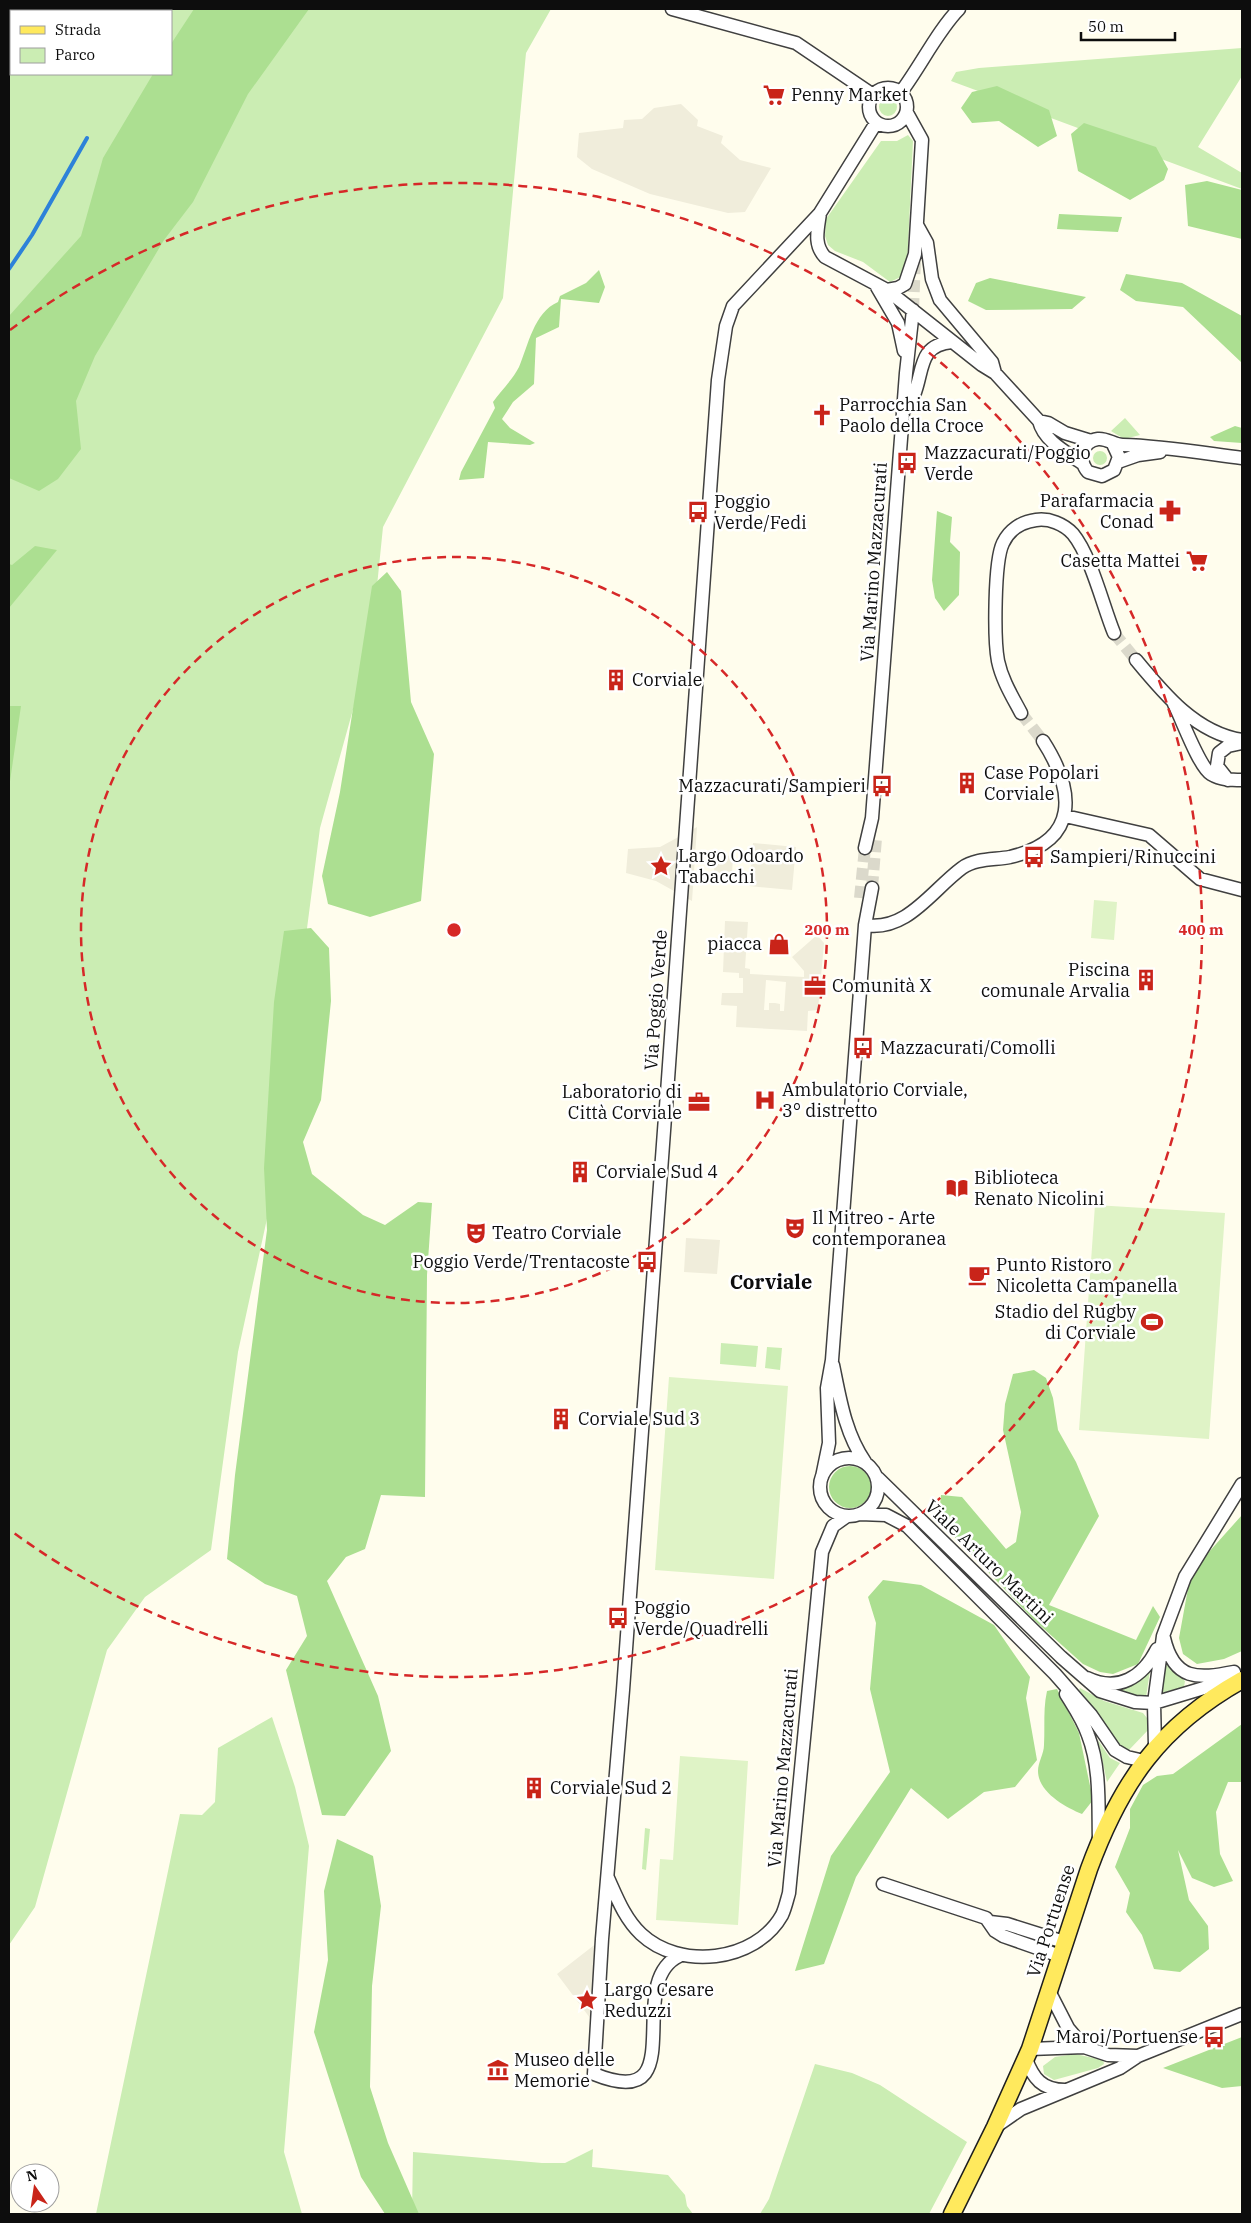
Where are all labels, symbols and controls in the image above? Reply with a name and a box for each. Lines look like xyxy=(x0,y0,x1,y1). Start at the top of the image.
legend xyxy=(10,10,172,75)
scale bar xyxy=(1081,10,1175,42)
text: 50 m xyxy=(1088,17,1124,36)
text: Strada xyxy=(55,20,101,39)
text: Parco xyxy=(55,45,95,64)
supermarket icon: Penny Market xyxy=(761,82,787,108)
place label: Penny Market xyxy=(791,83,908,106)
place label: Parrocchia San Paolo della Croce xyxy=(839,393,984,437)
church icon: Parrocchia San Paolo della Croce xyxy=(809,402,835,428)
place label: Mazzacurati/Poggio Verde xyxy=(924,441,1091,485)
bus stop icon: Mazzacurati/Poggio Verde xyxy=(894,450,920,476)
street label: Via Marino Mazzacurati xyxy=(855,461,892,663)
place label: Parafarmacia Conad xyxy=(1040,489,1154,533)
place label: Poggio Verde/Fedi xyxy=(714,490,807,534)
pharmacy icon: Parafarmacia Conad xyxy=(1157,498,1183,524)
bus stop icon: Poggio Verde/Fedi xyxy=(685,499,711,525)
supermarket icon: Casetta Mattei xyxy=(1184,548,1210,574)
place label: Casetta Mattei xyxy=(1061,549,1180,572)
building icon: Corviale xyxy=(603,667,629,693)
place label: Corviale xyxy=(632,668,702,691)
place label: Case Popolari Corviale xyxy=(984,761,1100,805)
building icon: Case Popolari Corviale xyxy=(954,770,980,796)
bus stop icon: Mazzacurati/Sampieri xyxy=(869,773,895,799)
place label: Mazzacurati/Sampieri xyxy=(678,774,866,797)
place label: Largo Odoardo Tabacchi xyxy=(678,844,804,888)
bus stop icon: Sampieri/Rinuccini xyxy=(1021,844,1047,870)
place label: Sampieri/Rinuccini xyxy=(1050,845,1216,868)
place icon: Largo Odoardo Tabacchi xyxy=(648,853,674,879)
text: 200 m xyxy=(804,920,850,939)
text: 400 m xyxy=(1178,920,1224,939)
centre of rings xyxy=(445,921,463,939)
street label: Via Poggio Verde xyxy=(639,929,672,1071)
shop icon: piacca xyxy=(766,931,792,957)
place label: piacca xyxy=(707,932,762,955)
place label: Piscina comunale Arvalia xyxy=(981,958,1130,1002)
building icon: Piscina comunale Arvalia xyxy=(1133,967,1159,993)
office icon: Comunità X xyxy=(802,973,828,999)
place label: Comunità X xyxy=(832,974,932,997)
bus stop icon: Mazzacurati/Comolli xyxy=(850,1035,876,1061)
place label: Mazzacurati/Comolli xyxy=(880,1036,1056,1059)
place label: Ambulatorio Corviale, 3° distretto xyxy=(782,1078,968,1122)
place label: Laboratorio di Città Corviale xyxy=(562,1080,682,1124)
hospital icon: Ambulatorio Corviale, 3° distretto xyxy=(752,1087,778,1113)
office icon: Laboratorio di Città Corviale xyxy=(686,1089,712,1115)
building icon: Corviale Sud 4 xyxy=(567,1159,593,1185)
place label: Corviale Sud 4 xyxy=(596,1160,718,1183)
place label: Biblioteca Renato Nicolini xyxy=(974,1166,1105,1210)
library icon: Biblioteca Renato Nicolini xyxy=(944,1175,970,1201)
place label: Il Mitreo - Arte contemporanea xyxy=(812,1206,946,1250)
theatre icon: Il Mitreo - Arte contemporanea xyxy=(782,1215,808,1241)
theatre icon: Teatro Corviale xyxy=(463,1220,489,1246)
place label: Teatro Corviale xyxy=(492,1221,621,1244)
bus stop icon: Poggio Verde/Trentacoste xyxy=(634,1249,660,1275)
place label: Poggio Verde/Trentacoste xyxy=(413,1250,630,1273)
place label: Punto Ristoro Nicoletta Campanella xyxy=(996,1253,1178,1297)
cafe icon: Punto Ristoro Nicoletta Campanella xyxy=(966,1262,992,1288)
district label: Corviale xyxy=(730,1268,812,1295)
place label: Stadio del Rugby di Corviale xyxy=(995,1300,1136,1344)
sports icon: Stadio del Rugby di Corviale xyxy=(1139,1309,1165,1335)
building icon: Corviale Sud 3 xyxy=(548,1406,574,1432)
place label: Corviale Sud 3 xyxy=(578,1407,700,1430)
street label: Viale Arturo Martini xyxy=(920,1494,1059,1629)
place label: Poggio Verde/Quadrelli xyxy=(634,1596,769,1640)
bus stop icon: Poggio Verde/Quadrelli xyxy=(605,1605,631,1631)
street label: Via Marino Mazzacurati xyxy=(762,1667,803,1869)
building icon: Corviale Sud 2 xyxy=(521,1775,547,1801)
place label: Corviale Sud 2 xyxy=(550,1776,672,1799)
street label: Via Portuense xyxy=(1021,1861,1080,1980)
place label: Largo Cesare Reduzzi xyxy=(604,1978,714,2022)
place icon: Largo Cesare Reduzzi xyxy=(574,1987,600,2013)
bus stop icon: Maroi/Portuense xyxy=(1201,2024,1227,2050)
place label: Maroi/Portuense xyxy=(1056,2025,1198,2048)
place label: Museo delle Memorie xyxy=(514,2048,615,2092)
museum icon: Museo delle Memorie xyxy=(485,2057,511,2083)
north arrow xyxy=(10,2163,60,2213)
text: N xyxy=(25,2165,39,2185)

